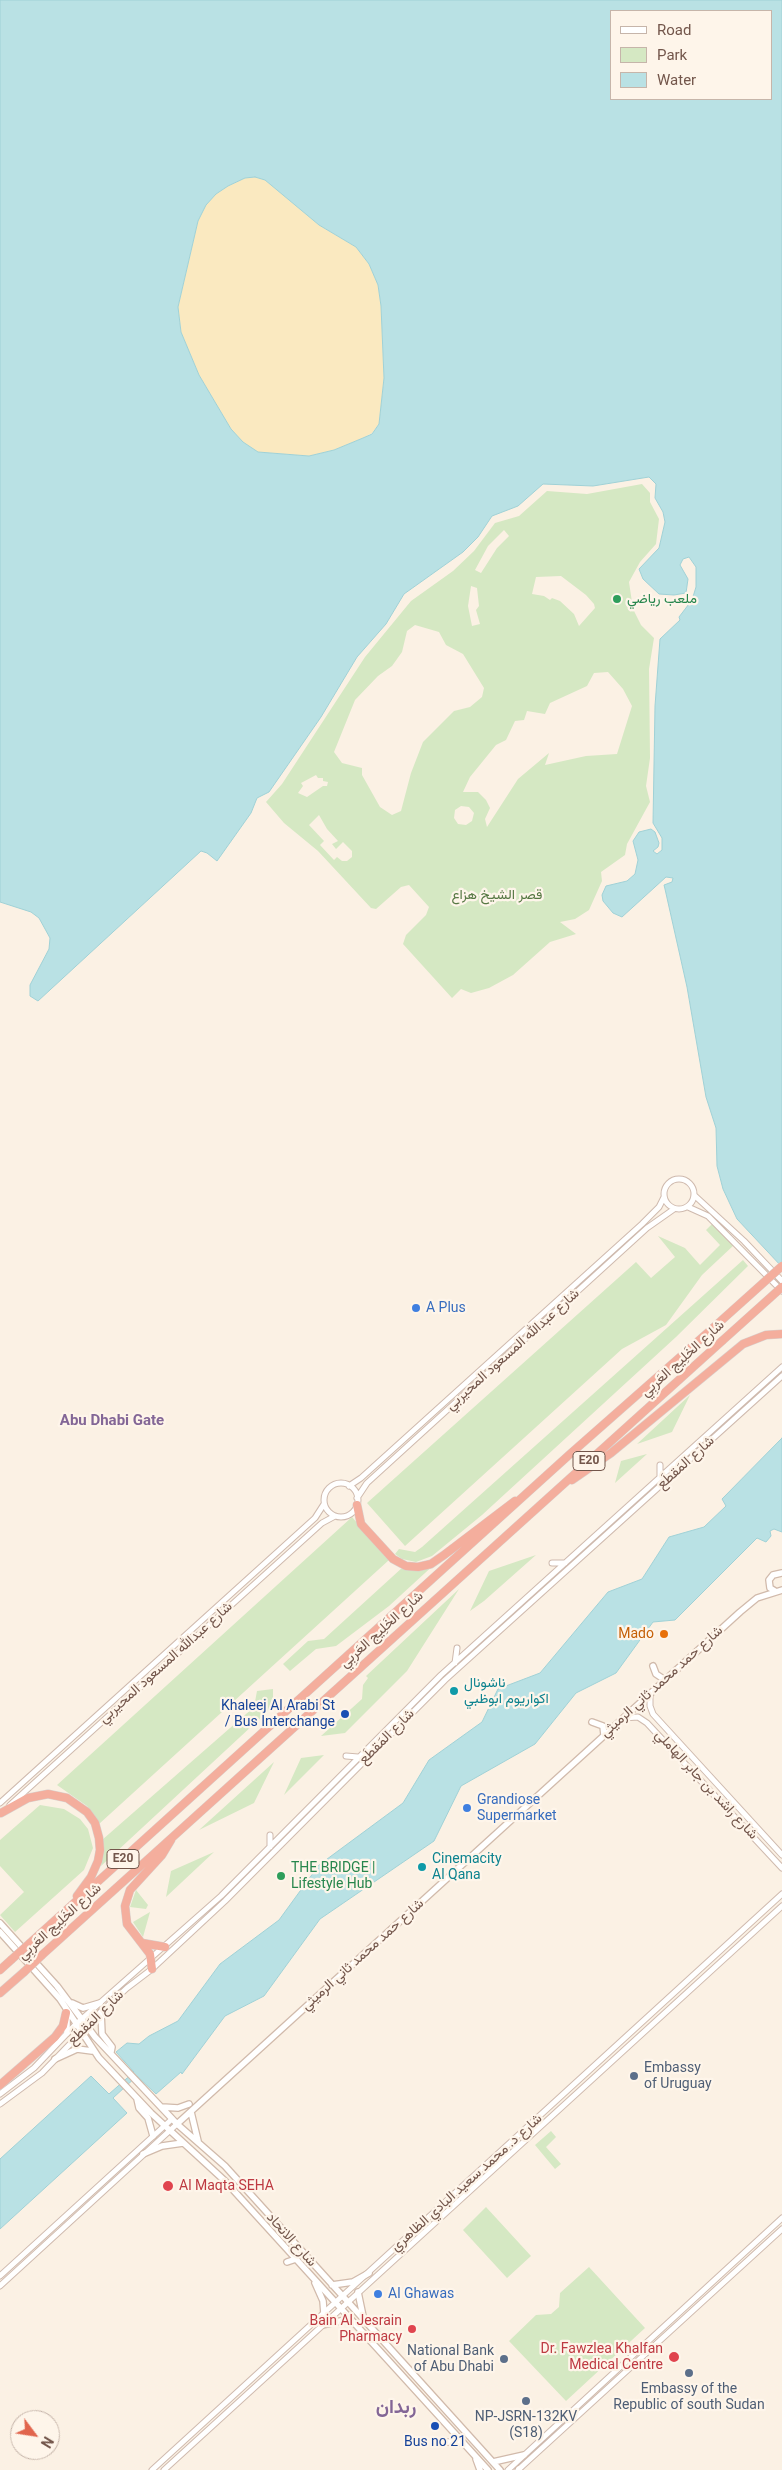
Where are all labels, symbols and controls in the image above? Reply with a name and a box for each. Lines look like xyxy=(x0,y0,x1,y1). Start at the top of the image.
legend xyxy=(610,10,772,100)
text: Road xyxy=(657,21,691,39)
text: Park xyxy=(657,46,687,64)
text: Water xyxy=(657,71,696,89)
place label: ملعب رياضي xyxy=(627,591,697,607)
marker: ملعب رياضي xyxy=(611,593,623,605)
park label: قصر الشيخ هزاع xyxy=(452,887,542,903)
street label: شارع عبدالله المسعود المحيربي xyxy=(443,1286,583,1414)
place label: A Plus xyxy=(426,1300,466,1316)
marker: A Plus xyxy=(410,1302,422,1314)
street label: شارع الخَلِيج العَربِي xyxy=(638,1317,728,1401)
district label: Abu Dhabi Gate xyxy=(60,1412,164,1430)
street label: شارع المَقطَع xyxy=(654,1433,718,1493)
road number: E20 xyxy=(573,1452,605,1470)
street label: شارع الخَلِيج العَربِي xyxy=(337,1588,427,1672)
street label: شارع عبدالله المسعود المحيربي xyxy=(96,1599,236,1727)
street label: شارع حمد محمد ثاني الرميثي xyxy=(597,1623,727,1741)
place label: Mado xyxy=(618,1626,654,1642)
marker: Mado xyxy=(658,1628,670,1640)
place label: ناشونال اكواريوم ابوظبي xyxy=(464,1675,549,1708)
marker: ناشونال اكواريوم ابوظبي xyxy=(448,1685,460,1697)
place label: Khaleej Al Arabi St / Bus Interchange xyxy=(221,1698,335,1730)
street label: شارع المَقطَع xyxy=(356,1706,418,1768)
marker: Khaleej Al Arabi St / Bus Interchange xyxy=(339,1708,351,1720)
street label: شارع راشد بن جابر الهاملي xyxy=(651,1727,761,1843)
place label: Grandiose Supermarket xyxy=(477,1792,557,1824)
marker: Grandiose Supermarket xyxy=(461,1802,473,1814)
road number: E20 xyxy=(107,1850,139,1868)
place label: Cinemacity Al Qana xyxy=(432,1851,502,1884)
place label: THE BRIDGE | Lifestyle Hub xyxy=(291,1860,375,1892)
marker: Cinemacity Al Qana xyxy=(416,1861,428,1873)
marker: THE BRIDGE | Lifestyle Hub xyxy=(275,1870,287,1882)
street label: شارع الخَلِيج العَربِي xyxy=(15,1880,105,1964)
street label: شارع حمد محمد ثاني الرميثي xyxy=(298,1896,428,2014)
street label: شارع المَقطَع xyxy=(64,1987,128,2049)
place label: Embassy of Uruguay xyxy=(644,2060,712,2092)
marker: Embassy of Uruguay xyxy=(628,2070,640,2082)
street label: شارع د. محمد سعيد البادي الظاهري xyxy=(388,2111,546,2255)
place label: Al Maqta SEHA xyxy=(179,2178,274,2194)
marker: Al Maqta SEHA xyxy=(161,2179,175,2193)
street label: شارع الاتحاد xyxy=(262,2209,320,2271)
place label: Al Ghawas xyxy=(388,2286,454,2302)
marker: Al Ghawas xyxy=(372,2288,384,2300)
place label: Bain Al Jesrain Pharmacy xyxy=(309,2313,402,2346)
marker: Bain Al Jesrain Pharmacy xyxy=(406,2323,418,2335)
place label: Dr. Fawzlea Khalfan Medical Centre xyxy=(541,2341,663,2374)
place label: National Bank of Abu Dhabi xyxy=(407,2343,494,2376)
marker: Dr. Fawzlea Khalfan Medical Centre xyxy=(667,2350,681,2364)
marker: National Bank of Abu Dhabi xyxy=(498,2353,510,2365)
marker: Embassy of the Republic of south Sudan xyxy=(683,2367,695,2379)
place label: Embassy of the Republic of south Sudan xyxy=(613,2381,765,2414)
marker: NP-JSRN-132KV (S18) xyxy=(520,2395,532,2407)
district label: ربدان xyxy=(376,2397,416,2419)
place label: NP-JSRN-132KV (S18) xyxy=(475,2409,577,2442)
north arrow xyxy=(10,2410,60,2460)
marker: Bus no 21 xyxy=(429,2420,441,2432)
text: N xyxy=(38,2434,56,2451)
place label: Bus no 21 xyxy=(404,2434,466,2450)

